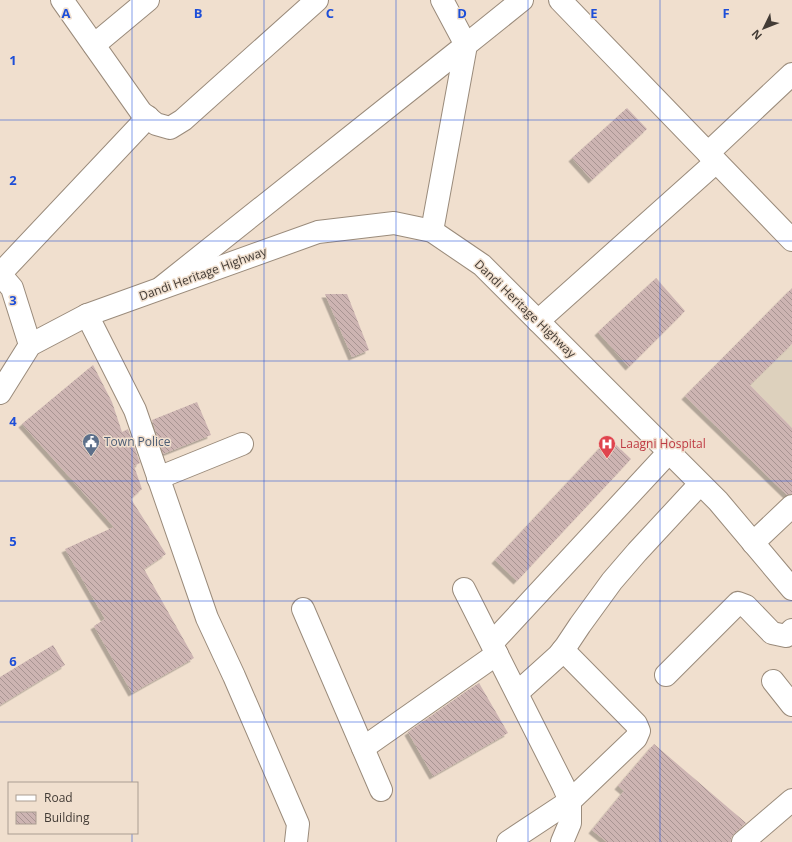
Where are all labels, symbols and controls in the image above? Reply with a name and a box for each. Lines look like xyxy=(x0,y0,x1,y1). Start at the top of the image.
text: A xyxy=(62,4,71,22)
text: B xyxy=(194,4,203,22)
text: C xyxy=(326,4,334,22)
text: D xyxy=(457,4,467,22)
text: E xyxy=(590,4,598,22)
text: F xyxy=(722,4,730,22)
north arrow xyxy=(744,8,784,48)
text: N xyxy=(748,27,765,44)
text: 1 xyxy=(9,51,17,69)
text: 2 xyxy=(9,171,17,189)
street label: Dandi Heritage Highway xyxy=(137,242,270,305)
street label: Dandi Heritage Highway xyxy=(471,256,580,362)
text: 3 xyxy=(9,291,17,309)
text: 4 xyxy=(9,412,17,430)
public building icon: Town Police xyxy=(81,432,101,457)
place label: Town Police xyxy=(104,433,171,450)
hospital icon: Laagni Hospital xyxy=(597,434,617,459)
place label: Laagni Hospital xyxy=(620,435,706,452)
text: 5 xyxy=(9,532,17,550)
text: 6 xyxy=(9,652,17,670)
legend xyxy=(8,782,138,834)
text: Road xyxy=(44,789,73,806)
text: Building xyxy=(44,809,90,826)

